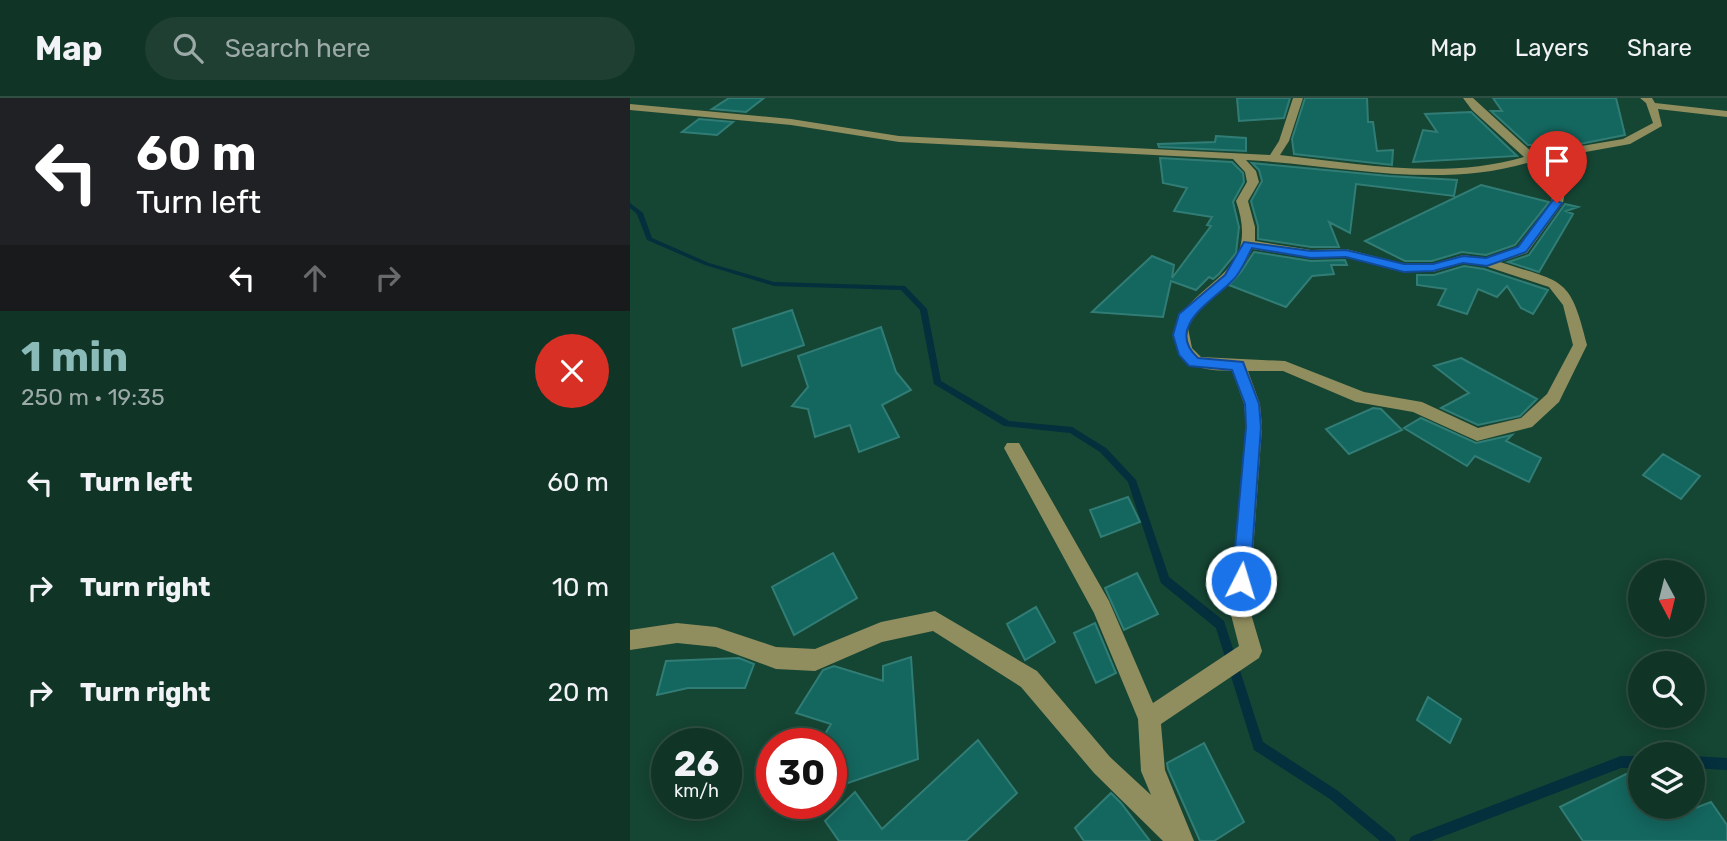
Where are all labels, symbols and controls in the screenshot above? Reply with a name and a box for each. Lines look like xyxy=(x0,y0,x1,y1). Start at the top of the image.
search box xyxy=(145,17,635,80)
text: Map xyxy=(35,29,103,68)
icon: search xyxy=(169,29,207,67)
text: Search here xyxy=(225,33,370,64)
text: Map xyxy=(1430,34,1477,62)
text: Layers xyxy=(1515,34,1589,62)
text: Share xyxy=(1627,34,1692,62)
text: 60 m xyxy=(136,124,257,182)
icon: left xyxy=(21,126,112,217)
pin xyxy=(1527,131,1587,203)
icon: arrive xyxy=(1538,142,1576,180)
text: Turn left xyxy=(136,183,261,221)
icon: left xyxy=(223,259,261,297)
icon: ahead xyxy=(296,259,334,297)
icon: right xyxy=(369,259,407,297)
text: 1 min xyxy=(21,332,128,382)
button: close xyxy=(535,334,609,408)
text: 250 m · 19:35 xyxy=(21,383,165,411)
icon: left xyxy=(21,464,59,502)
text: Turn left xyxy=(80,467,192,498)
text: 60 m xyxy=(547,467,609,498)
position arrow xyxy=(1204,544,1278,618)
north arrow xyxy=(1628,560,1704,637)
map controls xyxy=(1628,560,1705,819)
icon: right xyxy=(21,569,59,607)
text: Turn right xyxy=(80,572,210,603)
text: 10 m xyxy=(552,572,609,603)
button: search xyxy=(1628,651,1705,728)
icon: right xyxy=(21,674,59,712)
text: Turn right xyxy=(80,677,210,708)
text: 20 m xyxy=(548,677,609,708)
speed limit sign: 30 xyxy=(756,728,847,819)
button: layers xyxy=(1628,742,1705,819)
text: 26 xyxy=(674,743,719,785)
text: km/h xyxy=(674,780,719,802)

